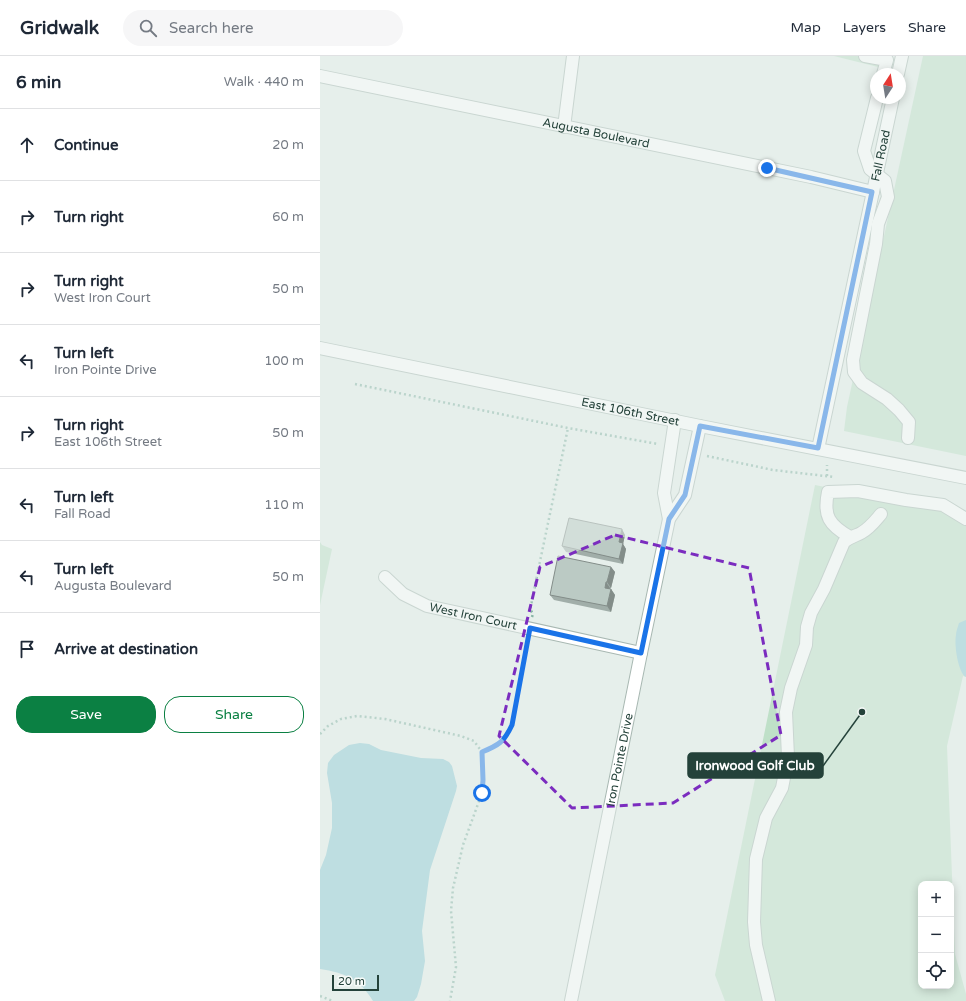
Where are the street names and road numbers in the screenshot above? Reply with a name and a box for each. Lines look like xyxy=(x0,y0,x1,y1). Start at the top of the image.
street label: Augusta Boulevard xyxy=(542,115,651,151)
street label: Fall Road xyxy=(868,129,893,183)
street label: East 106th Street xyxy=(580,395,681,429)
street label: West Iron Court xyxy=(428,600,519,633)
street label: Iron Pointe Drive xyxy=(603,712,636,808)

